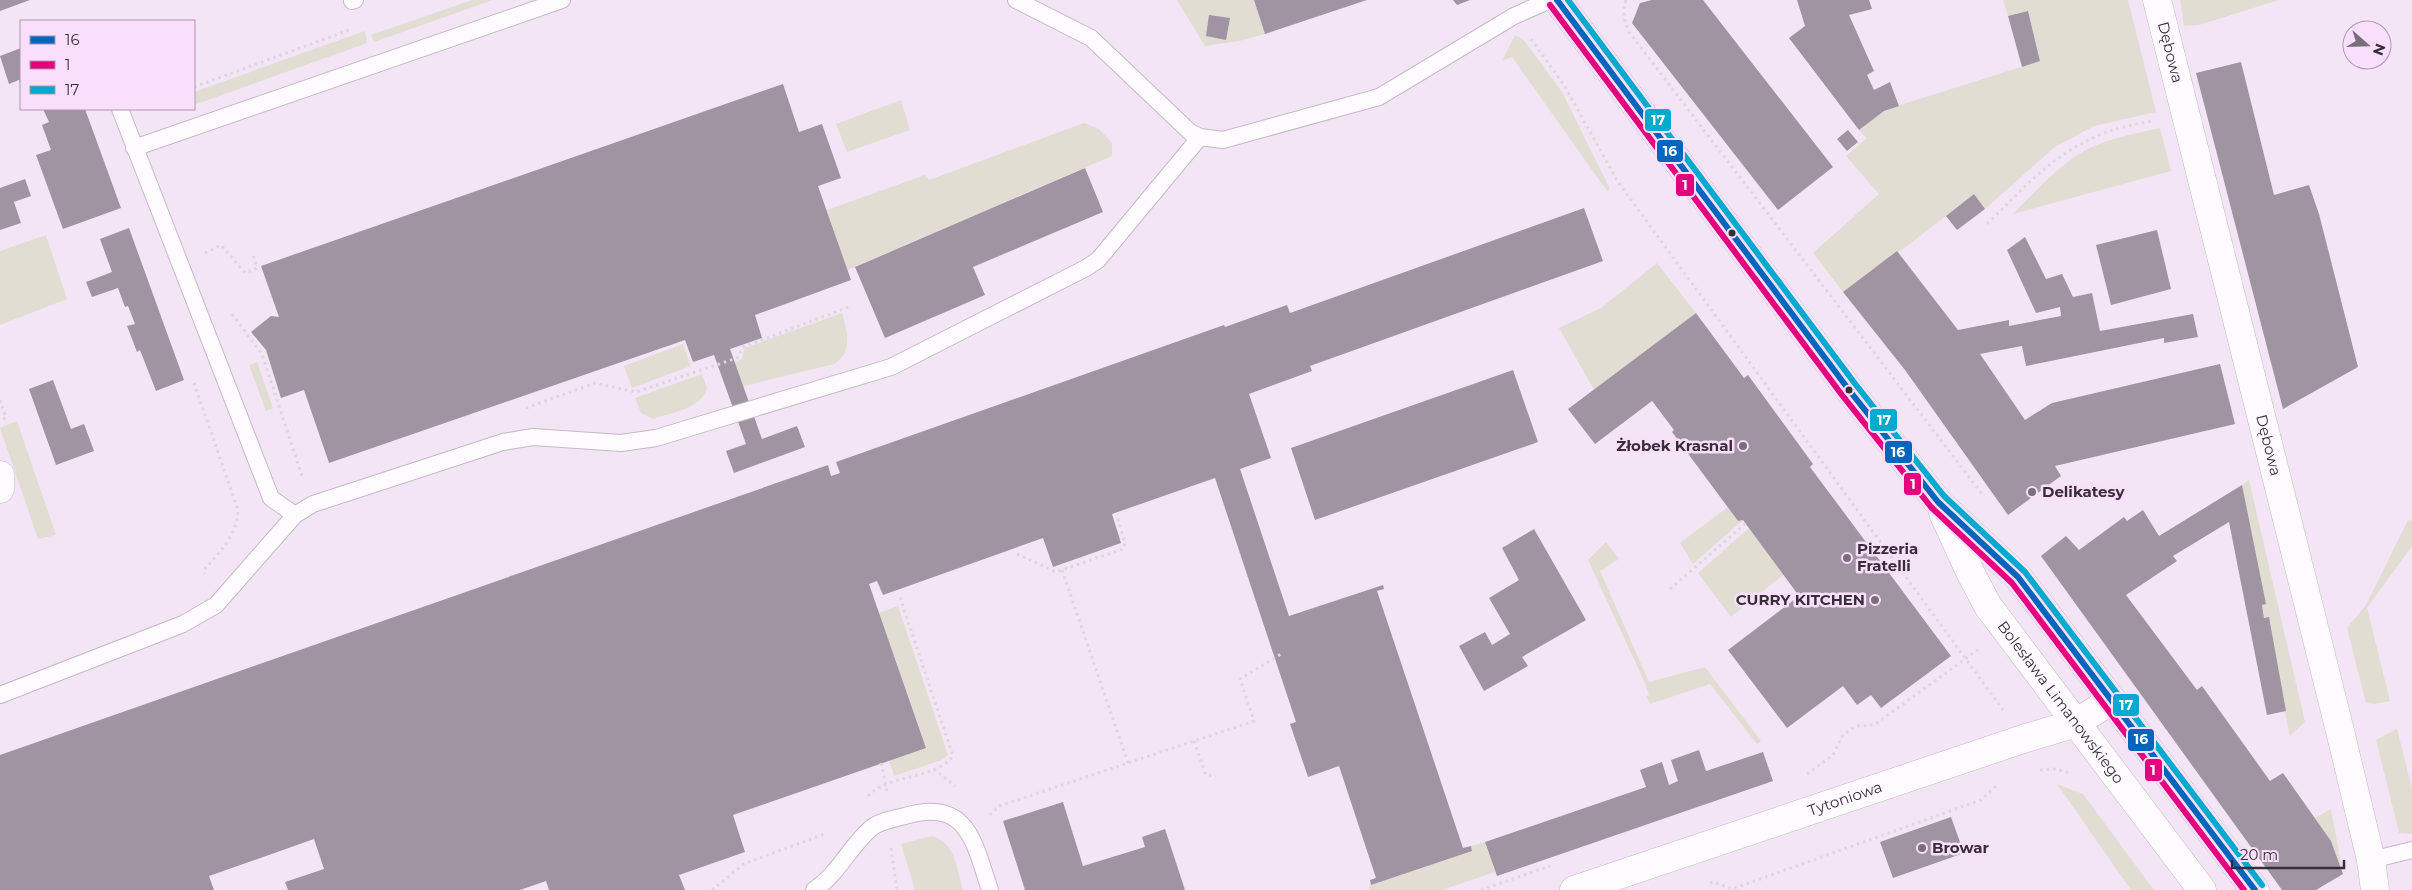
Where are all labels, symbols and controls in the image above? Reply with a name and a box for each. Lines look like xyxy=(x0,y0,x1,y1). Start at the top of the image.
legend xyxy=(20,20,195,110)
street label: Dębowa xyxy=(2154,20,2187,85)
north arrow xyxy=(2342,20,2392,70)
text: 16 xyxy=(65,30,80,49)
text: N xyxy=(2369,41,2390,58)
text: 1 xyxy=(65,55,70,74)
text: 17 xyxy=(65,80,79,99)
line badge: 17 xyxy=(1644,108,1672,132)
text: 17 xyxy=(1651,111,1665,129)
line badge: 16 xyxy=(1656,139,1684,163)
text: 16 xyxy=(1663,142,1677,160)
line badge: 1 xyxy=(1675,173,1695,197)
text: 1 xyxy=(1682,176,1688,194)
unlabelled marker xyxy=(1727,228,1737,238)
unlabelled marker xyxy=(1844,385,1854,395)
line badge: 17 xyxy=(1869,408,1898,432)
text: 17 xyxy=(1877,411,1891,429)
street label: Dębowa xyxy=(2252,412,2286,478)
place label: Żłobek Krasnal xyxy=(1616,436,1733,455)
marker: Żłobek Krasnal xyxy=(1737,440,1749,452)
line badge: 16 xyxy=(1884,440,1913,464)
text: 16 xyxy=(1891,443,1905,461)
line badge: 1 xyxy=(1903,472,1922,496)
text: 1 xyxy=(1910,475,1916,493)
place label: Delikatesy xyxy=(2042,482,2126,501)
marker: Delikatesy xyxy=(2026,486,2038,498)
place label: Pizzeria Fratelli xyxy=(1857,539,1918,575)
marker: Pizzeria Fratelli xyxy=(1841,552,1853,564)
place label: CURRY KITCHEN xyxy=(1736,590,1865,609)
marker: CURRY KITCHEN xyxy=(1869,594,1881,606)
street label: Bolesława Limanowskiego xyxy=(1994,617,2128,787)
line badge: 17 xyxy=(2112,693,2140,717)
text: 17 xyxy=(2119,696,2133,714)
line badge: 16 xyxy=(2127,728,2155,752)
text: 16 xyxy=(2134,730,2148,748)
line badge: 1 xyxy=(2144,758,2163,782)
text: 1 xyxy=(2150,761,2156,779)
street label: Tytoniowa xyxy=(1805,777,1885,820)
place label: Browar xyxy=(1932,838,1989,857)
scale bar xyxy=(2232,838,2344,870)
marker: Browar xyxy=(1916,842,1928,854)
text: 20 m xyxy=(2240,845,2278,864)

